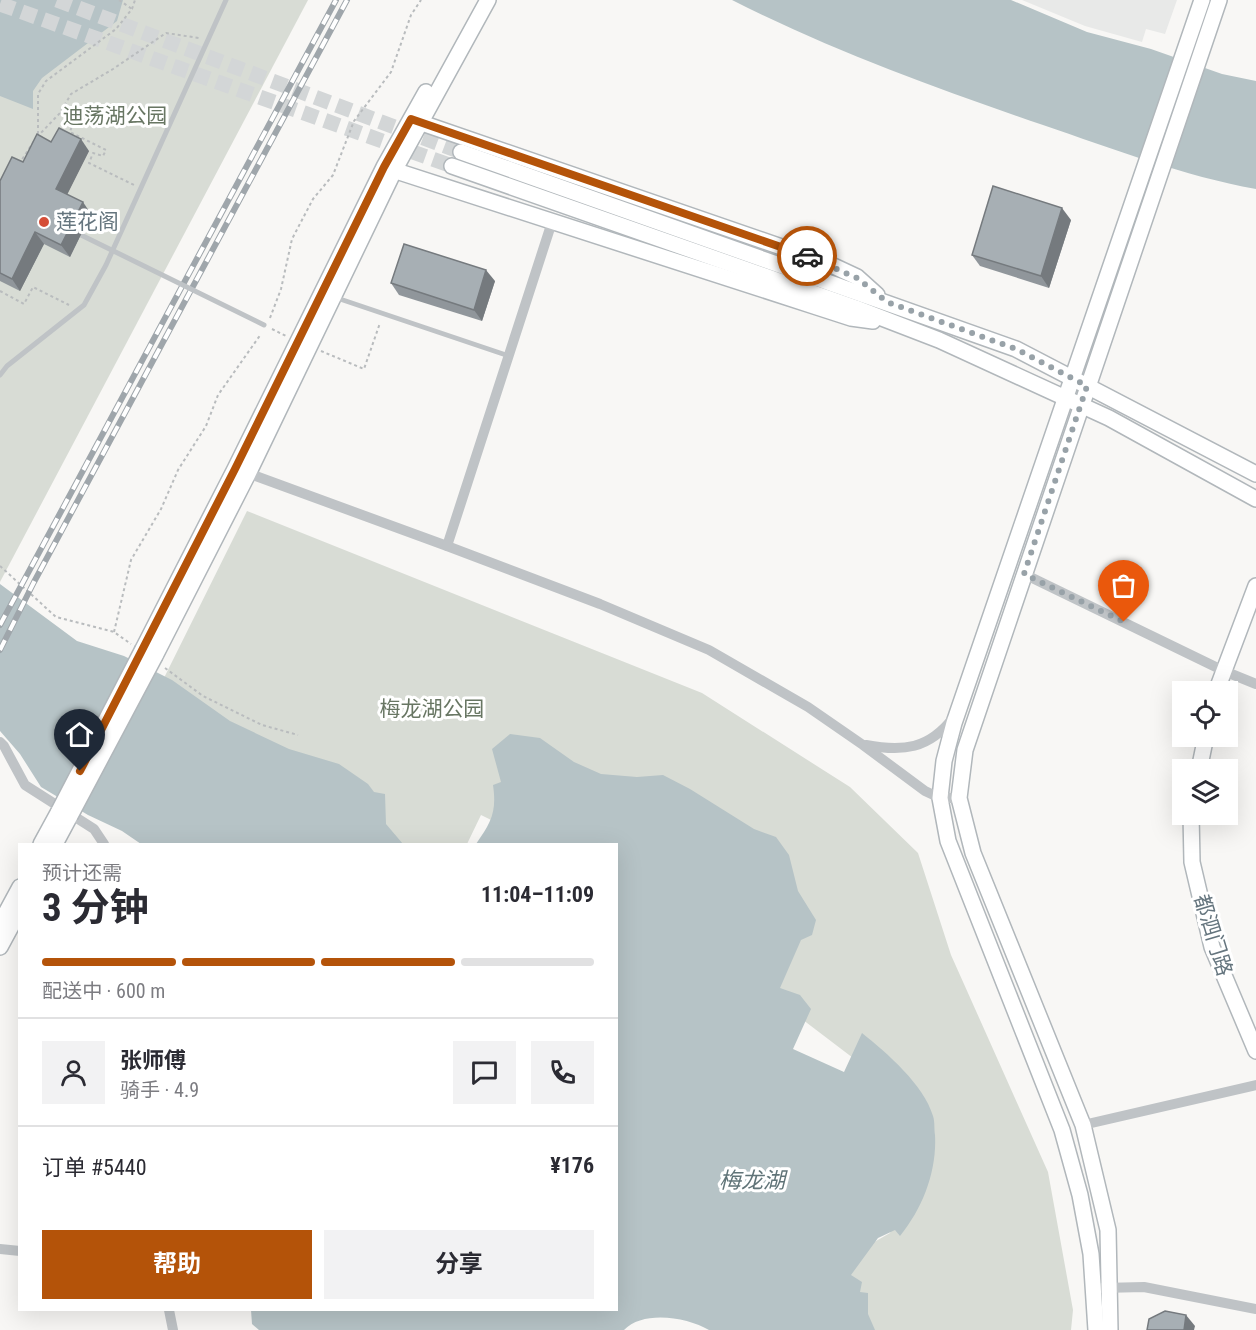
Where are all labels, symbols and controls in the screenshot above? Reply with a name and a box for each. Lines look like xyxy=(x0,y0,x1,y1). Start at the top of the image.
park label: 迪荡湖公园 xyxy=(63,104,168,128)
place label: 莲花阁 xyxy=(56,210,119,234)
marker: 莲花阁 xyxy=(37,215,51,229)
courier xyxy=(777,226,837,286)
icon: car xyxy=(791,240,824,273)
pin xyxy=(1098,560,1149,622)
icon: bag xyxy=(1107,569,1140,602)
map controls xyxy=(1172,681,1238,825)
button: locate xyxy=(1172,681,1238,747)
park label: 梅龙湖公园 xyxy=(380,697,485,721)
pin xyxy=(54,709,105,771)
icon: home xyxy=(63,718,96,751)
button: layers xyxy=(1172,759,1238,825)
text: 预计还需 xyxy=(42,861,122,885)
text: 11:04–11:09 xyxy=(481,882,594,907)
text: 3 分钟 xyxy=(42,885,149,931)
street label: 都泗门路 xyxy=(1189,891,1237,979)
text: 配送中 · 600 m xyxy=(42,979,165,1003)
button: person xyxy=(42,1041,105,1104)
button: chat xyxy=(453,1041,516,1104)
button: phone xyxy=(531,1041,594,1104)
text: 张师傅 xyxy=(120,1048,186,1073)
text: 骑手 · 4.9 xyxy=(120,1078,199,1102)
text: ¥176 xyxy=(550,1153,594,1178)
text: 订单 #5440 xyxy=(42,1155,147,1180)
water label: 梅龙湖 xyxy=(719,1168,788,1193)
button: 帮助 xyxy=(42,1230,312,1299)
button: 分享 xyxy=(324,1230,594,1299)

